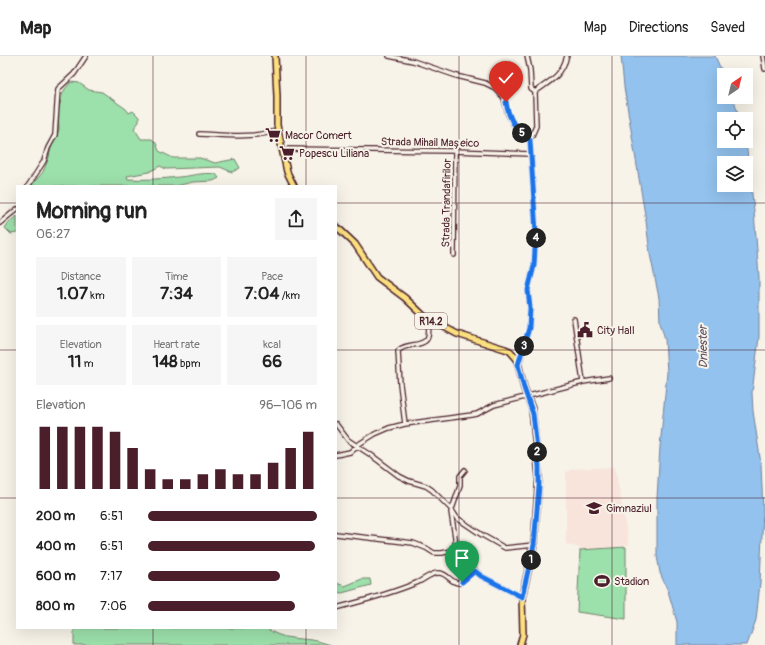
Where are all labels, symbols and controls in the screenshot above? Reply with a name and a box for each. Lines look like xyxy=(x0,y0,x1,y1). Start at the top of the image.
text: Map xyxy=(20,16,51,40)
text: Map xyxy=(584,19,607,36)
text: Directions xyxy=(629,19,688,36)
text: Saved xyxy=(710,19,745,36)
pin xyxy=(489,61,523,102)
icon: check xyxy=(495,67,517,89)
north arrow xyxy=(717,68,753,104)
map controls xyxy=(717,68,753,192)
button: locate xyxy=(717,112,753,148)
pin: 5 xyxy=(512,123,532,143)
supermarket icon: Macor Comert xyxy=(264,126,282,144)
text: 5 xyxy=(519,126,525,139)
place label: Macor Comert xyxy=(285,129,352,142)
street label: Strada Mihail Mașeico xyxy=(381,135,479,150)
supermarket icon: Popescu Liliana xyxy=(278,144,296,162)
place label: Popescu Liliana xyxy=(299,147,369,160)
button: layers xyxy=(717,156,753,192)
street label: Strada Trandafirilor xyxy=(439,158,454,247)
text: Morning run xyxy=(36,197,147,225)
button: share xyxy=(275,198,317,240)
text: 06:27 xyxy=(36,226,70,242)
pin: 4 xyxy=(526,228,546,248)
text: 4 xyxy=(533,231,539,244)
text: Distance xyxy=(61,270,101,283)
text: Time xyxy=(165,270,188,283)
text: Pace xyxy=(261,270,283,283)
text: 1.07 xyxy=(57,283,88,304)
text: 7:34 xyxy=(160,283,193,304)
text: 7:04 xyxy=(244,283,279,304)
text: km xyxy=(88,289,105,302)
text: /km xyxy=(279,289,300,302)
road number: R14.2 xyxy=(415,313,447,329)
public building icon: City Hall xyxy=(576,321,594,339)
place label: City Hall xyxy=(597,324,635,337)
water label: Dniester xyxy=(696,324,711,369)
pin: 3 xyxy=(514,336,534,356)
text: Elevation xyxy=(60,338,102,351)
text: Heart rate xyxy=(153,338,200,351)
text: kcal xyxy=(263,338,281,351)
text: 3 xyxy=(521,339,527,352)
text: 11 xyxy=(68,351,81,372)
text: 148 xyxy=(153,351,178,372)
text: 66 xyxy=(262,351,282,372)
text: m xyxy=(81,357,94,370)
text: bpm xyxy=(178,357,200,370)
text: Elevation xyxy=(36,397,86,413)
text: 96–106 m xyxy=(259,397,317,413)
pin: 2 xyxy=(527,442,547,462)
text: 2 xyxy=(534,445,540,458)
school or university icon: Gimnaziul xyxy=(585,499,603,517)
place label: Gimnaziul xyxy=(606,502,652,515)
text: 200 m xyxy=(36,508,75,524)
text: 6:51 xyxy=(100,508,123,524)
text: 400 m xyxy=(36,538,76,554)
text: 6:51 xyxy=(100,538,123,554)
pin xyxy=(445,541,479,582)
icon: arrive xyxy=(451,547,473,569)
pin: 1 xyxy=(521,550,541,570)
text: 1 xyxy=(529,553,533,566)
text: 600 m xyxy=(36,568,76,584)
text: 7:17 xyxy=(100,568,122,584)
sports icon: Stadion xyxy=(593,572,611,590)
place label: Stadion xyxy=(614,575,649,588)
text: 800 m xyxy=(36,598,75,614)
text: 7:06 xyxy=(100,598,127,614)

